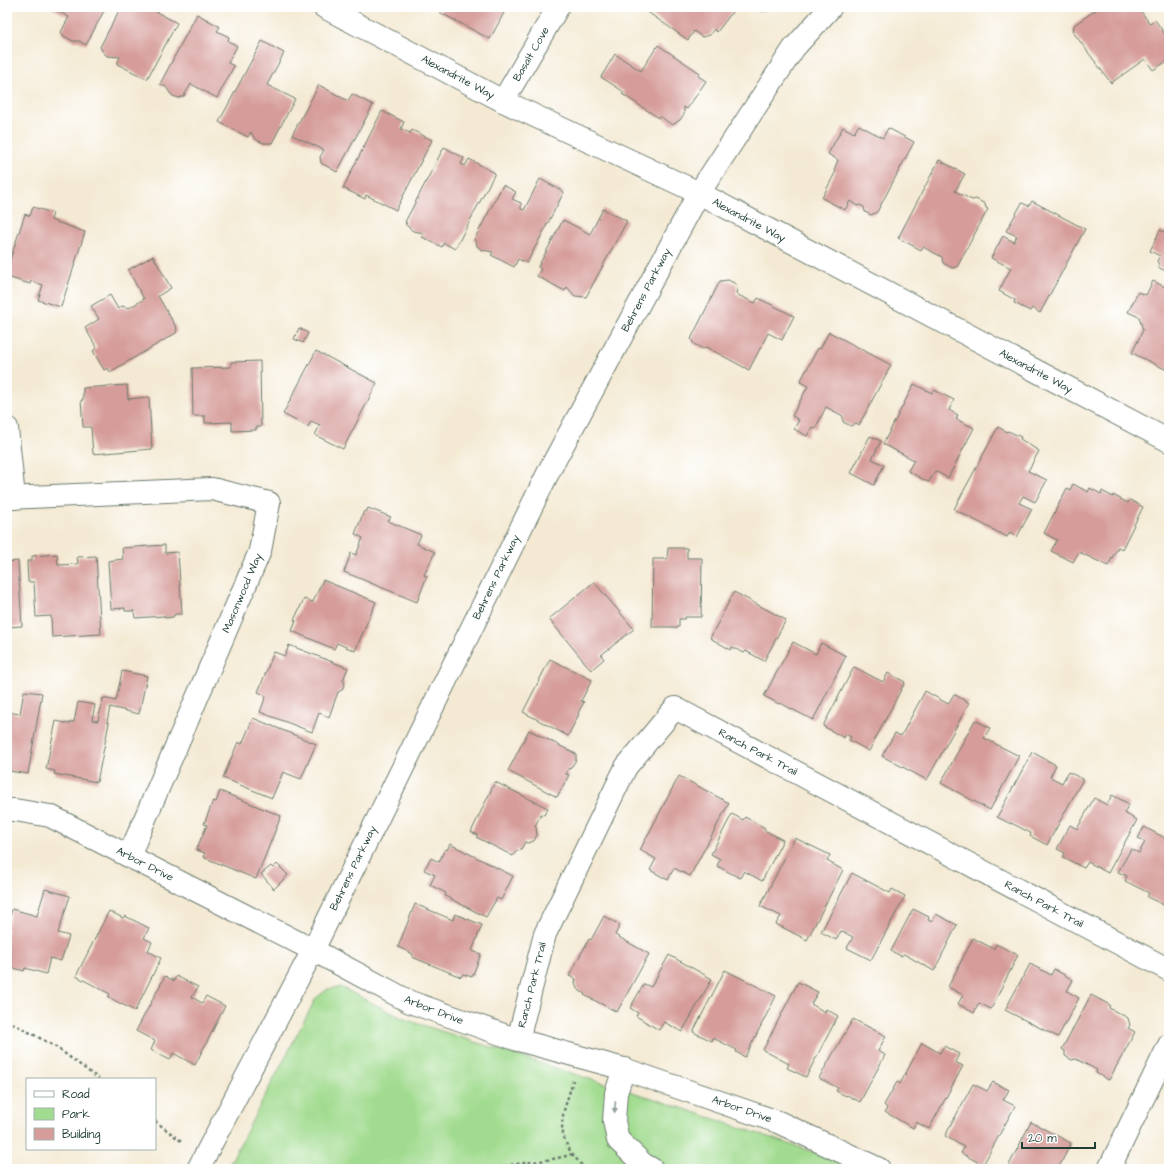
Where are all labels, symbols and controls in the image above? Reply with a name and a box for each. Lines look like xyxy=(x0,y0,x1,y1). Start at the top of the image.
street label: Basalt Cove xyxy=(509,24,553,84)
street label: Alexandrite Way xyxy=(418,51,497,104)
street label: Alexandrite Way xyxy=(709,194,788,247)
street label: Behrens Parkway xyxy=(618,246,675,335)
street label: Alexandrite Way xyxy=(996,345,1075,398)
street label: Behrens Parkway xyxy=(469,532,524,622)
street label: Masonwood Way xyxy=(218,551,266,636)
street label: Ranch Park Trail xyxy=(716,725,800,779)
street label: Behrens Parkway xyxy=(326,823,381,913)
street label: Arbor Drive xyxy=(114,843,176,885)
street label: Ranch Park Trail xyxy=(1002,877,1086,931)
street label: Ranch Park Trail xyxy=(514,940,550,1029)
street label: Arbor Drive xyxy=(402,992,466,1028)
legend xyxy=(26,1078,156,1150)
text: Road xyxy=(62,1086,90,1103)
street label: Arbor Drive xyxy=(710,1092,774,1126)
one-way arrow xyxy=(612,1101,618,1113)
text: Park xyxy=(62,1106,90,1123)
scale bar xyxy=(1022,1124,1095,1150)
text: Building xyxy=(62,1126,100,1144)
text: 20 m xyxy=(1028,1130,1057,1147)

